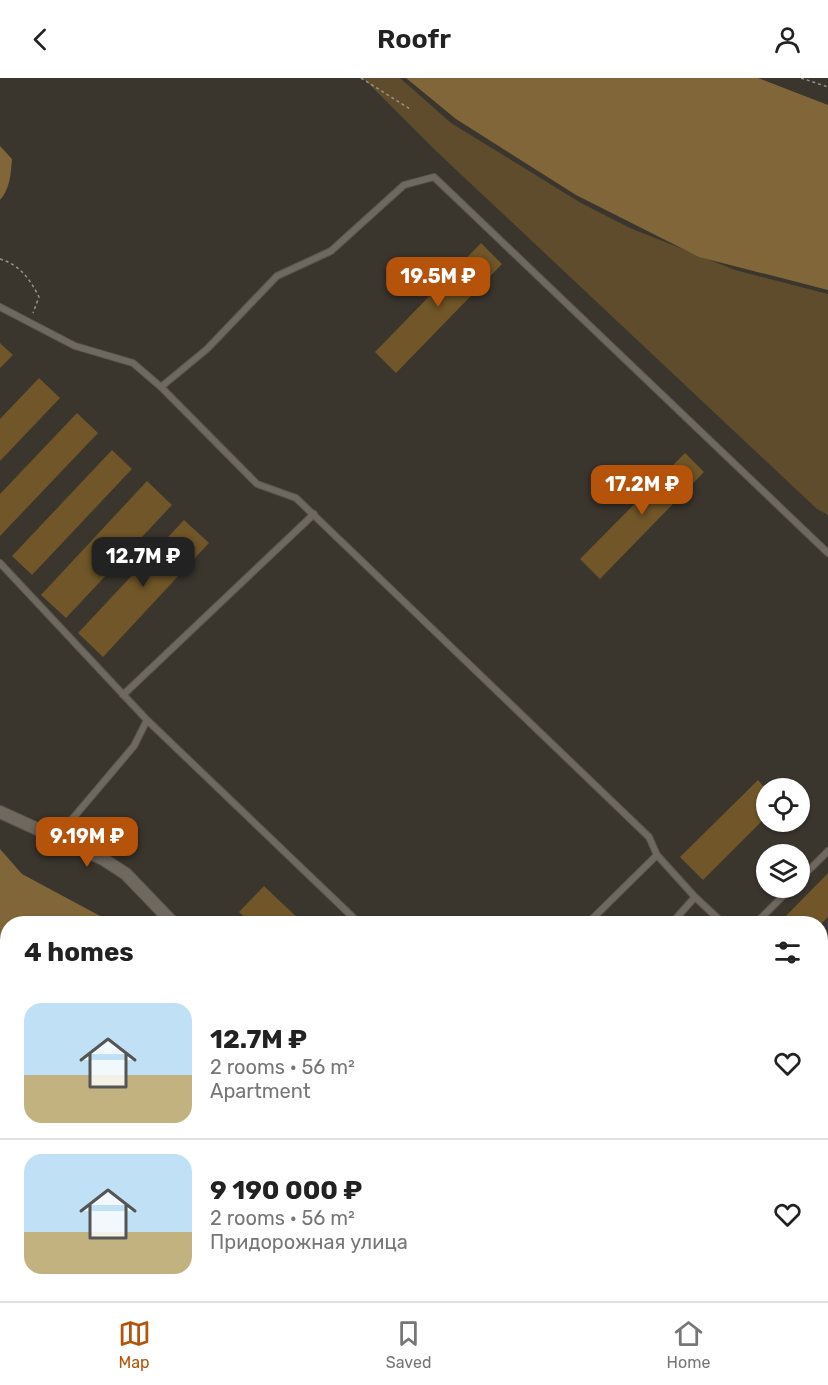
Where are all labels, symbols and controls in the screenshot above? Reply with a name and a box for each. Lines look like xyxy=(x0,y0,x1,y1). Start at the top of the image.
icon: back xyxy=(24,23,57,56)
text: Roofr xyxy=(377,23,451,55)
icon: person xyxy=(771,23,804,56)
pin: 19.5M ₽ xyxy=(383,257,493,308)
text: 19.5M ₽ xyxy=(400,264,476,288)
pin: 17.2M ₽ xyxy=(587,465,697,516)
text: 17.2M ₽ xyxy=(605,472,679,496)
pin: 12.7M ₽ xyxy=(88,537,198,588)
text: 12.7M ₽ xyxy=(106,544,180,568)
map controls xyxy=(756,778,810,898)
button: locate xyxy=(756,778,810,832)
pin: 9.19M ₽ xyxy=(32,817,142,868)
text: 9.19M ₽ xyxy=(50,824,124,848)
button: layers xyxy=(756,844,810,898)
icon: filters xyxy=(771,936,804,969)
text: 4 homes xyxy=(24,937,134,968)
text: 12.7M ₽ xyxy=(210,1024,307,1055)
icon: home xyxy=(72,1027,144,1099)
icon: heart xyxy=(771,1047,804,1080)
text: 2 rooms · 56 m² xyxy=(210,1055,355,1079)
text: Apartment xyxy=(210,1079,311,1103)
text: 9 190 000 ₽ xyxy=(210,1175,362,1206)
icon: home xyxy=(72,1178,144,1250)
icon: heart xyxy=(771,1198,804,1231)
text: 2 rooms · 56 m² xyxy=(210,1206,355,1230)
text: Придорожная улица xyxy=(210,1230,408,1254)
tab: Map xyxy=(118,1317,151,1372)
tab: Saved xyxy=(386,1317,431,1372)
tab: Home xyxy=(667,1317,710,1372)

